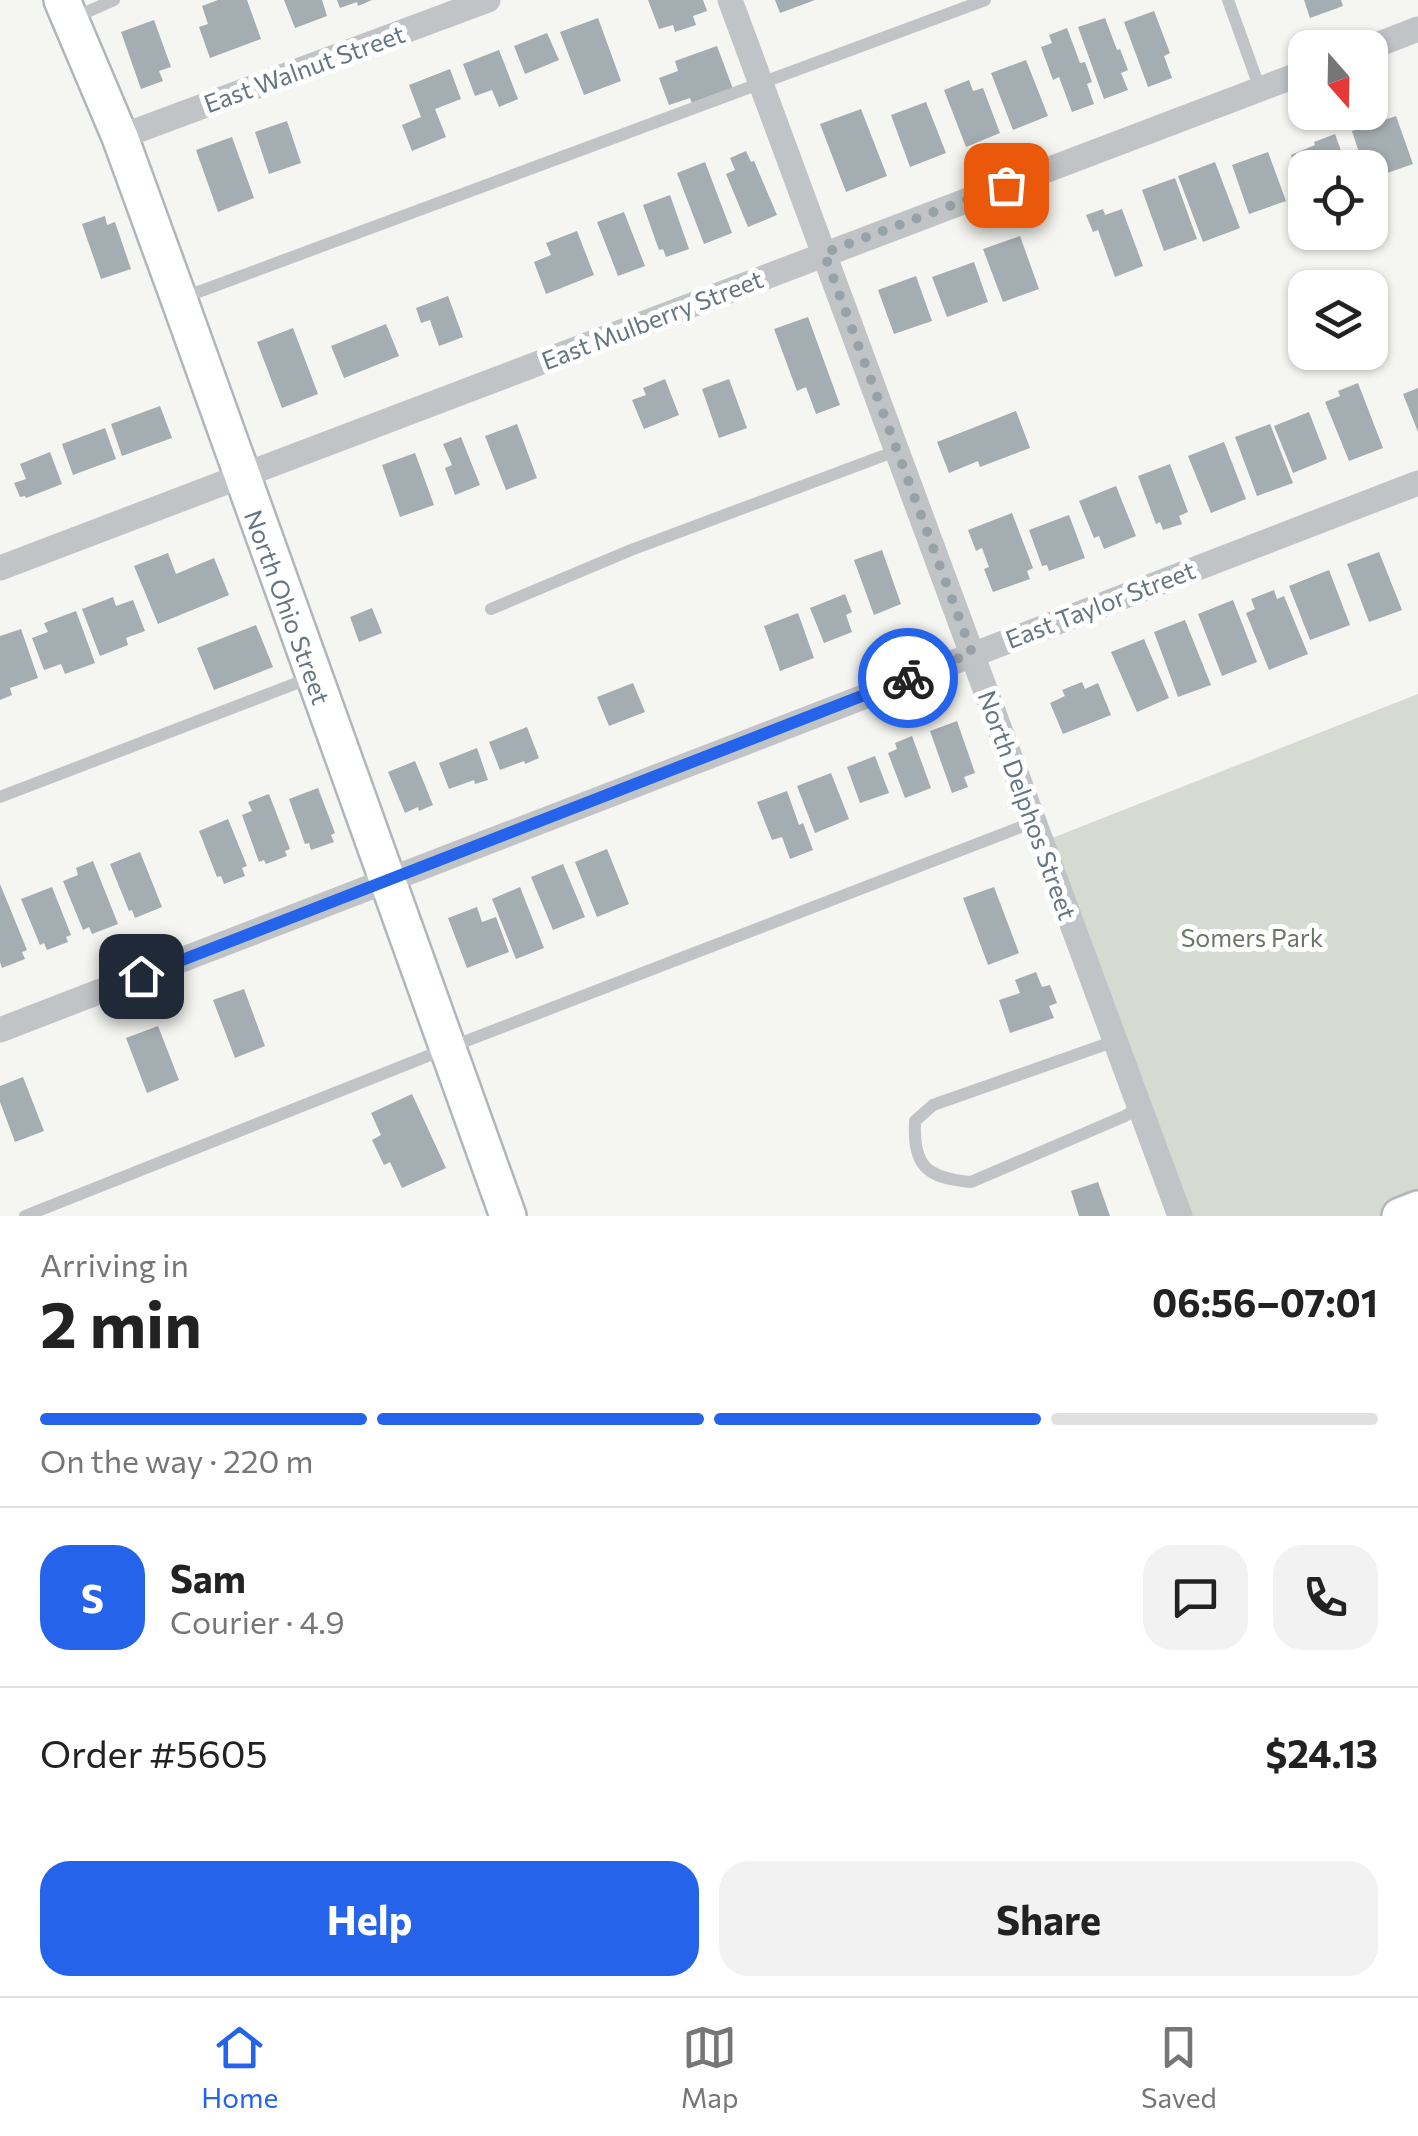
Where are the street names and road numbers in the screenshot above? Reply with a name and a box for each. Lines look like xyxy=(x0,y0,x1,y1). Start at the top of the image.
street label: East Walnut Street xyxy=(199,18,409,118)
street label: East Mulberry Street xyxy=(537,263,767,375)
street label: North Ohio Street xyxy=(239,506,337,708)
street label: East Taylor Street xyxy=(1001,554,1199,654)
street label: North Delphos Street xyxy=(973,686,1083,924)

